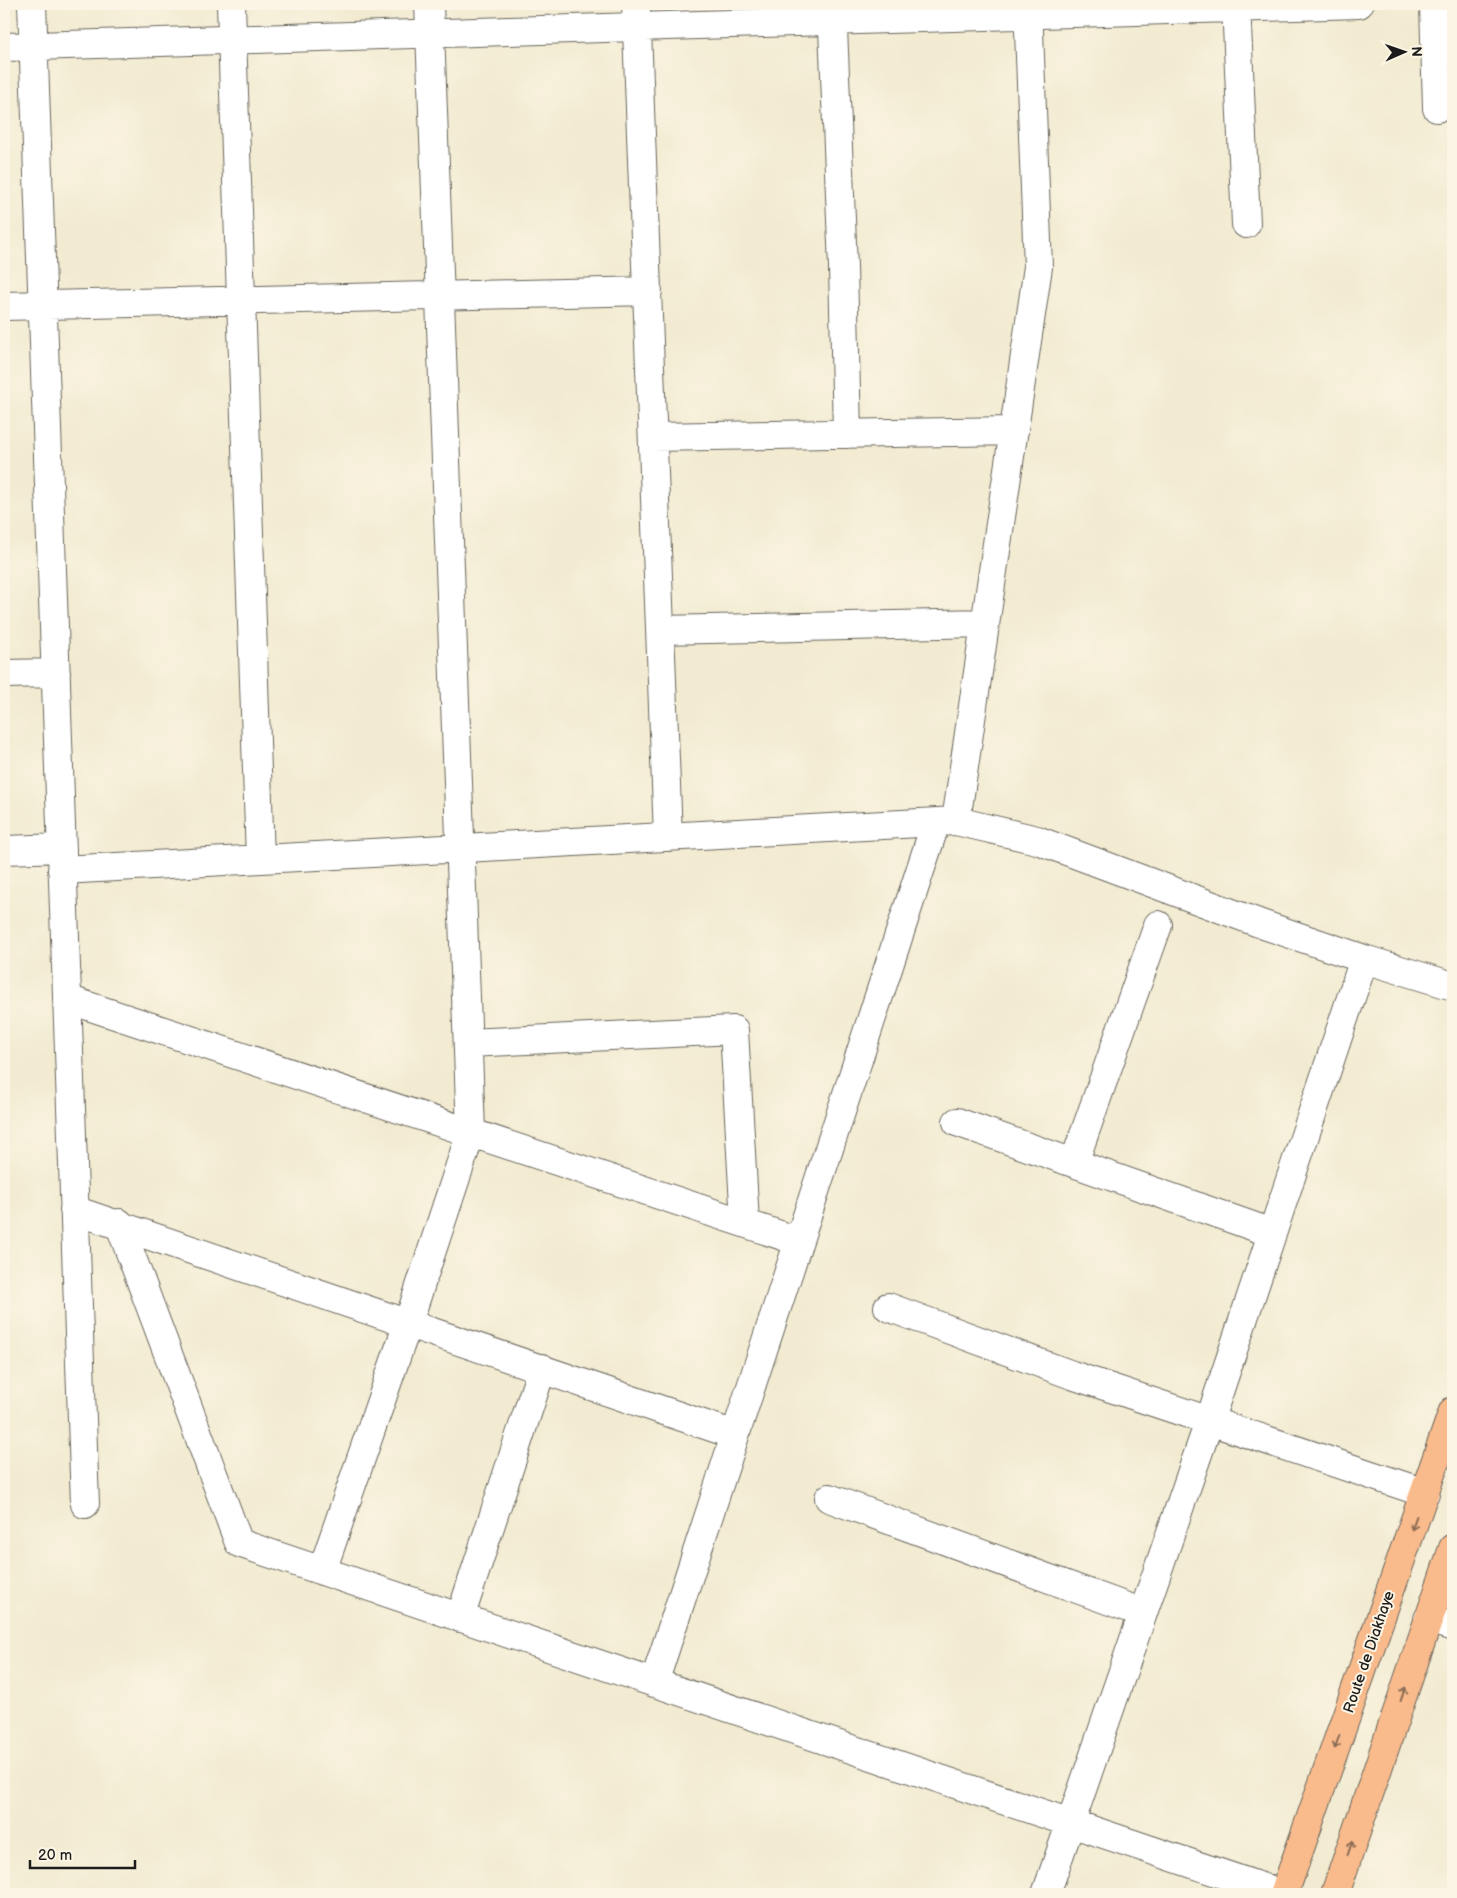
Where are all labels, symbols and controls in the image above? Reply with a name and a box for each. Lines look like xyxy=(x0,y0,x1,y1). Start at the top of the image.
north arrow xyxy=(1380,28,1430,78)
text: N xyxy=(1408,46,1425,57)
one-way arrow xyxy=(1409,1514,1418,1530)
street label: Route de Diakhaye xyxy=(1339,1588,1399,1716)
one-way arrow xyxy=(1399,1687,1408,1703)
one-way arrow xyxy=(1332,1734,1342,1750)
scale bar xyxy=(30,1838,135,1870)
one-way arrow xyxy=(1346,1840,1356,1856)
text: 20 m xyxy=(38,1846,72,1865)

